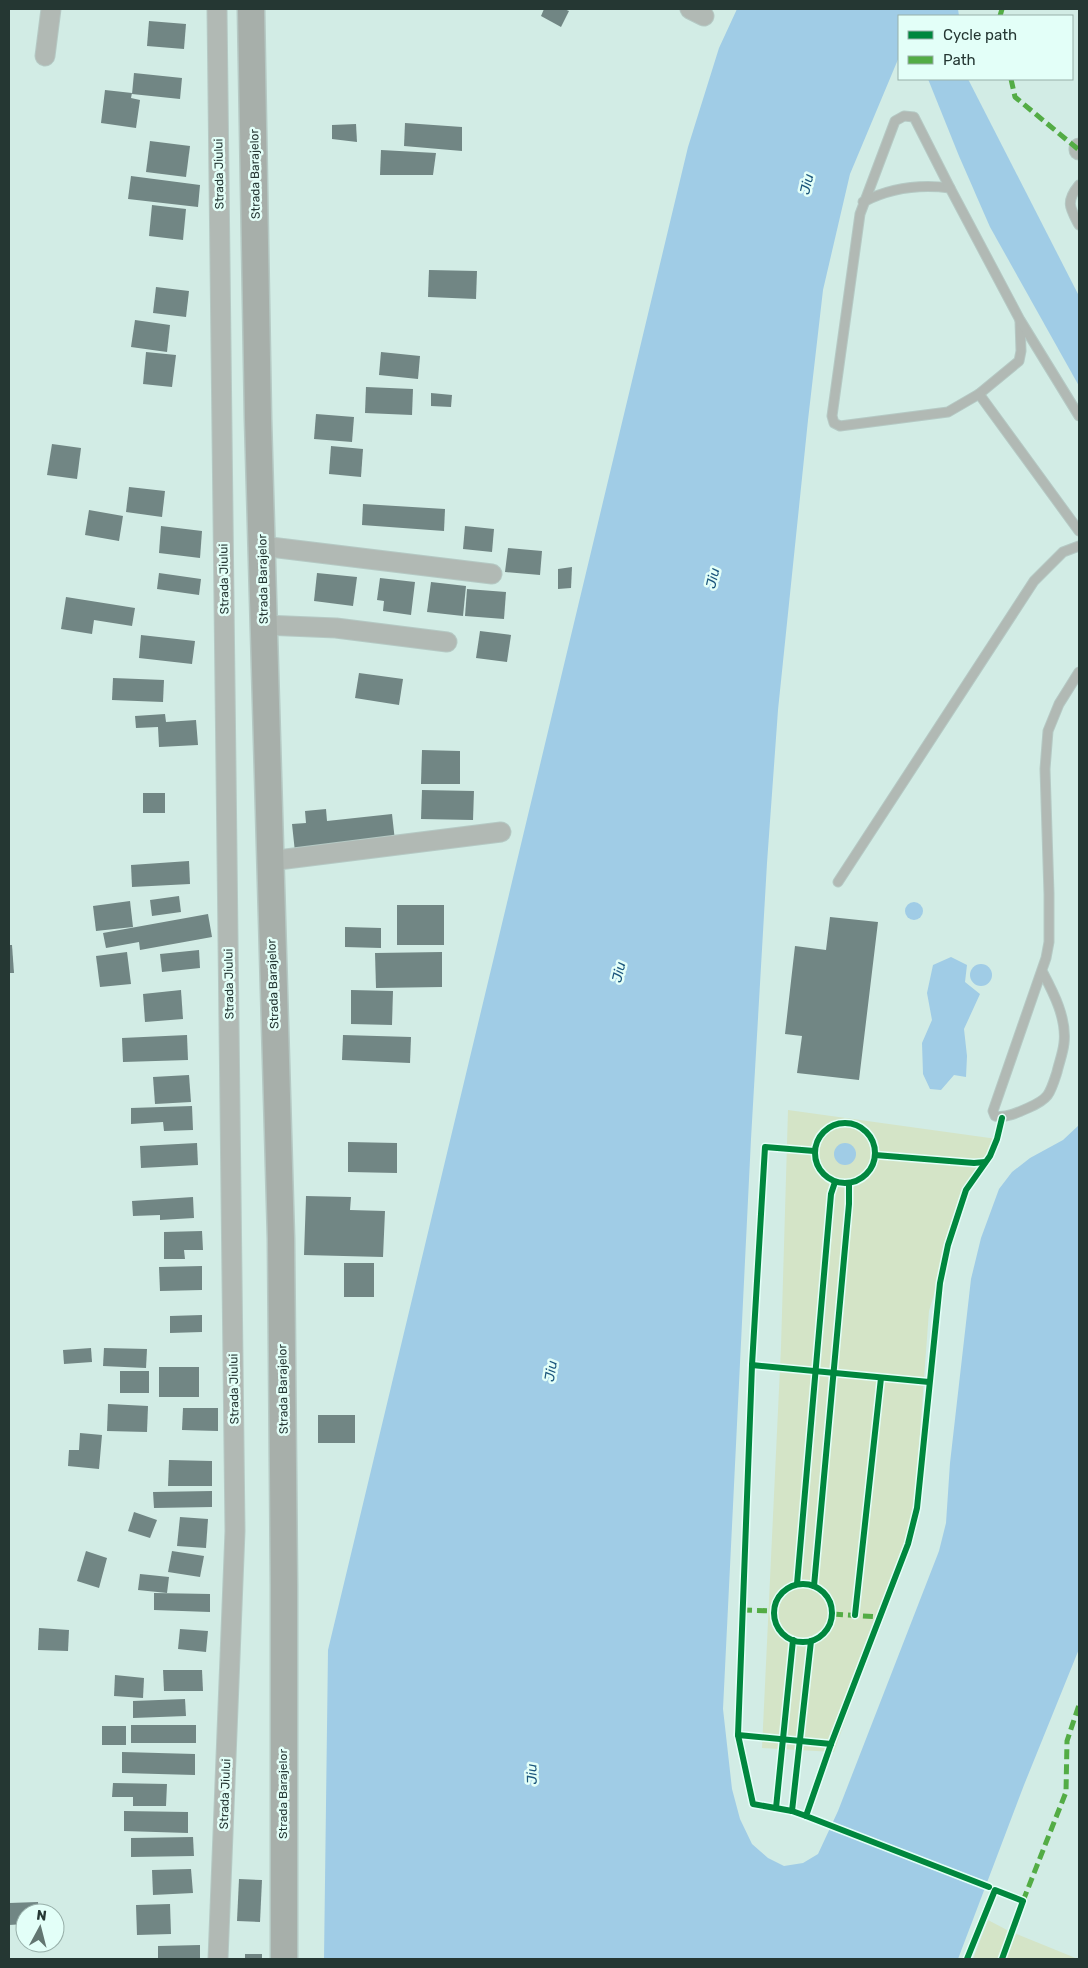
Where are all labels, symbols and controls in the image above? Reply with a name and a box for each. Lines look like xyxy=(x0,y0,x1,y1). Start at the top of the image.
legend xyxy=(898,15,1073,80)
text: Cycle path xyxy=(943,26,1017,44)
text: Path xyxy=(943,51,976,69)
street label: Strada Barajelor xyxy=(247,128,263,219)
street label: Strada Jiului xyxy=(211,138,227,209)
water label: Jiu xyxy=(796,171,818,196)
street label: Strada Barajelor xyxy=(255,533,271,624)
street label: Strada Jiului xyxy=(216,543,232,614)
water label: Jiu xyxy=(702,565,724,590)
street label: Strada Barajelor xyxy=(264,938,282,1029)
street label: Strada Jiului xyxy=(221,948,237,1019)
water label: Jiu xyxy=(608,959,630,984)
street label: Strada Barajelor xyxy=(275,1343,291,1434)
street label: Strada Jiului xyxy=(226,1353,242,1424)
water label: Jiu xyxy=(541,1359,561,1383)
street label: Strada Barajelor xyxy=(276,1749,290,1839)
street label: Strada Jiului xyxy=(217,1758,233,1830)
water label: Jiu xyxy=(523,1763,541,1784)
north arrow xyxy=(15,1903,65,1953)
text: N xyxy=(35,1907,48,1925)

